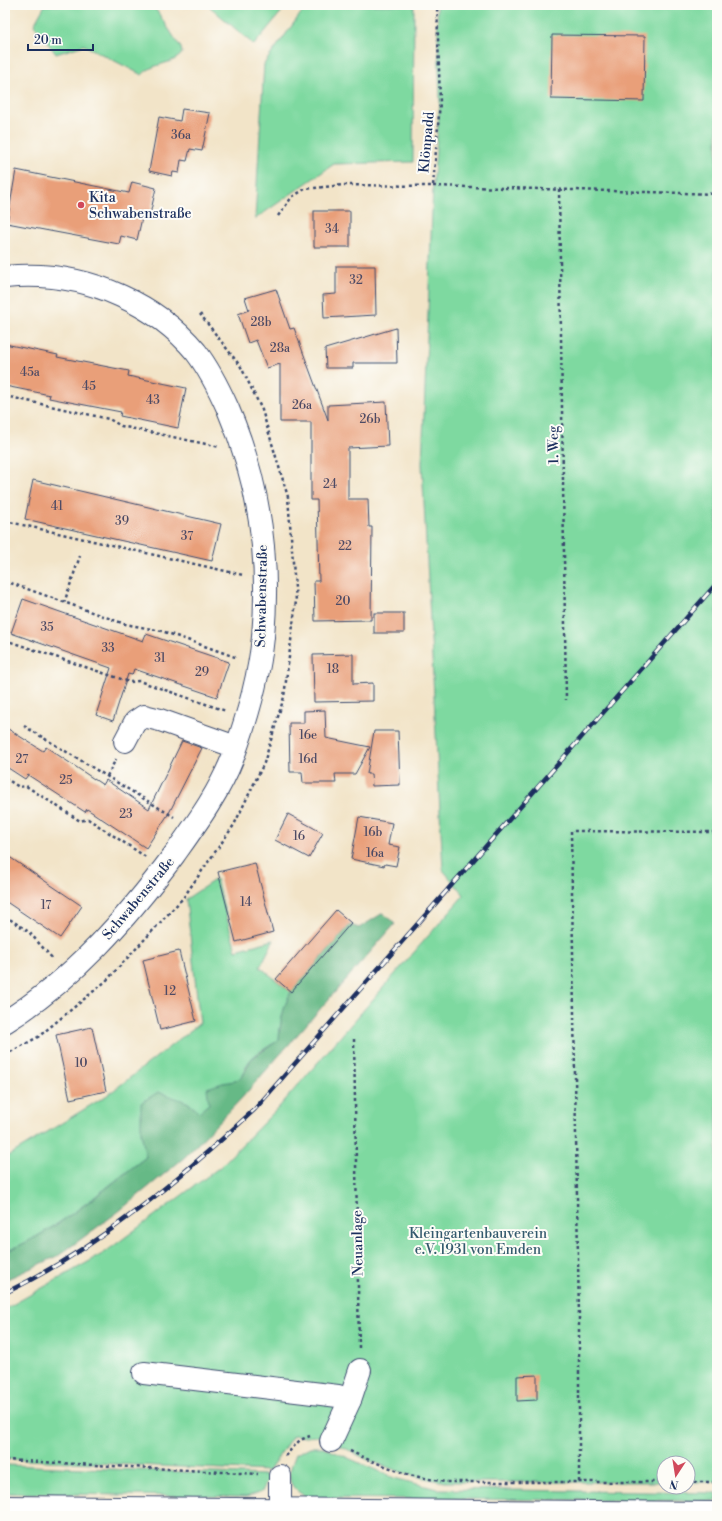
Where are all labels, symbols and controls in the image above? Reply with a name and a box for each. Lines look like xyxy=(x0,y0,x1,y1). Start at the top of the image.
scale bar xyxy=(28,26,93,52)
text: 20 m xyxy=(34,33,62,48)
street label: Klönpadd xyxy=(415,111,439,174)
house number: 36a xyxy=(171,128,192,143)
place label: Kita Schwabenstraße xyxy=(89,189,192,223)
marker: Kita Schwabenstraße xyxy=(76,200,86,210)
house number: 34 xyxy=(325,222,339,237)
house number: 32 xyxy=(349,273,363,288)
house number: 28b xyxy=(250,315,272,330)
house number: 28a xyxy=(270,341,291,356)
house number: 45a xyxy=(20,365,41,380)
house number: 45 xyxy=(82,379,96,394)
house number: 43 xyxy=(146,393,160,408)
house number: 26a xyxy=(292,398,313,413)
house number: 26b xyxy=(360,412,381,427)
street label: 1. Weg xyxy=(545,425,563,464)
house number: 24 xyxy=(323,477,337,492)
house number: 41 xyxy=(51,499,64,514)
house number: 39 xyxy=(115,514,129,529)
house number: 37 xyxy=(181,529,193,544)
house number: 22 xyxy=(338,539,352,554)
street label: Schwabenstraße xyxy=(252,545,272,648)
house number: 20 xyxy=(336,594,350,609)
house number: 35 xyxy=(40,620,54,635)
house number: 33 xyxy=(101,641,115,656)
house number: 31 xyxy=(154,651,167,666)
house number: 18 xyxy=(327,662,339,677)
house number: 29 xyxy=(195,665,209,680)
house number: 16e xyxy=(299,728,317,743)
house number: 27 xyxy=(16,752,28,767)
house number: 16d xyxy=(299,752,318,767)
house number: 25 xyxy=(59,773,73,788)
house number: 23 xyxy=(119,807,133,822)
house number: 16b xyxy=(364,825,383,840)
house number: 16 xyxy=(293,829,305,844)
house number: 16a xyxy=(366,846,385,861)
street label: Schwabenstraße xyxy=(99,854,179,944)
house number: 14 xyxy=(240,895,252,910)
house number: 17 xyxy=(41,898,51,913)
house number: 12 xyxy=(164,984,176,999)
house number: 10 xyxy=(75,1056,87,1071)
street label: Neuanlage xyxy=(348,1210,368,1276)
park label: Kleingartenbauverein e.V. 1931 von Emden xyxy=(409,1225,548,1259)
north arrow xyxy=(656,1455,696,1495)
text: N xyxy=(668,1476,680,1492)

